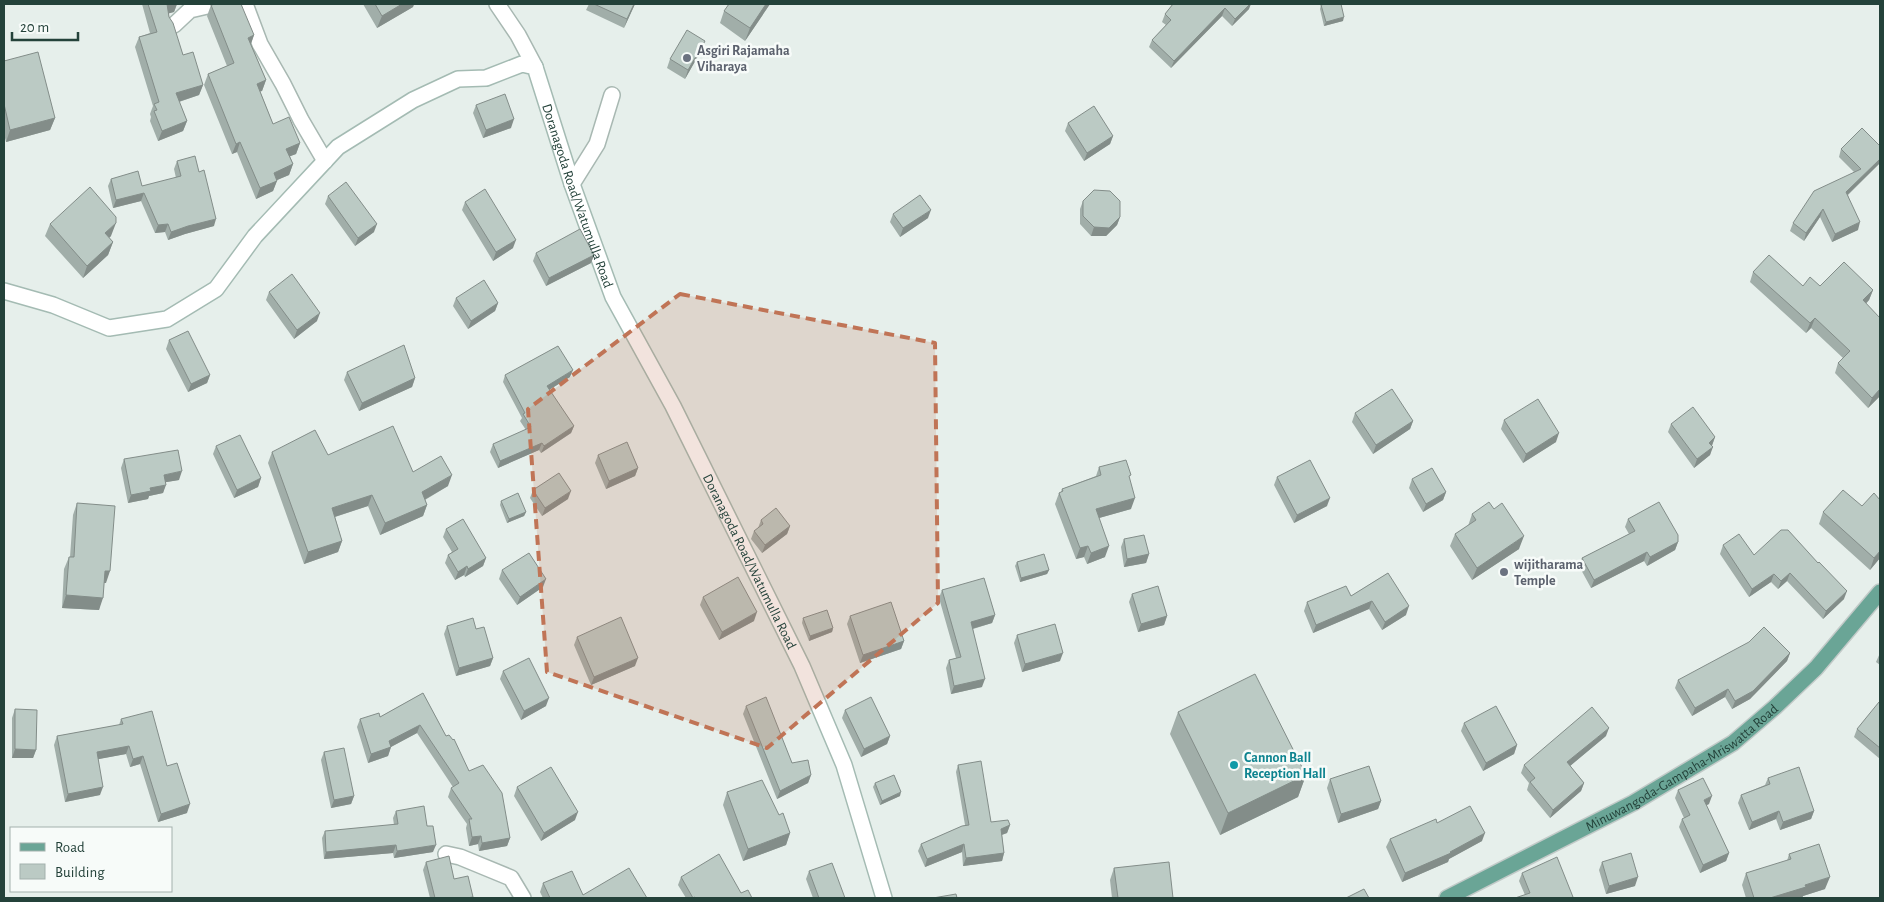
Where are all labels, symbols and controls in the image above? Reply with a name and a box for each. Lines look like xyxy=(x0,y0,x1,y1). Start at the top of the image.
scale bar xyxy=(12,10,79,42)
text: 20 m xyxy=(20,20,49,35)
place label: Asgiri Rajamaha Viharaya xyxy=(697,44,790,74)
marker: Asgiri Rajamaha Viharaya xyxy=(681,52,693,64)
street label: Doranagoda Road/Watumulla Road xyxy=(539,102,615,290)
street label: Doranagoda Road/Watumulla Road xyxy=(700,472,798,652)
place label: wijitharama Temple xyxy=(1514,558,1584,588)
marker: wijitharama Temple xyxy=(1498,566,1510,578)
street label: Minuwangoda-Gampaha-Mriswatta Road xyxy=(1583,702,1781,834)
place label: Cannon Ball Reception Hall xyxy=(1244,751,1326,781)
marker: Cannon Ball Reception Hall xyxy=(1228,759,1240,771)
legend xyxy=(10,827,172,892)
text: Road xyxy=(55,840,85,855)
text: Building xyxy=(55,865,105,880)

